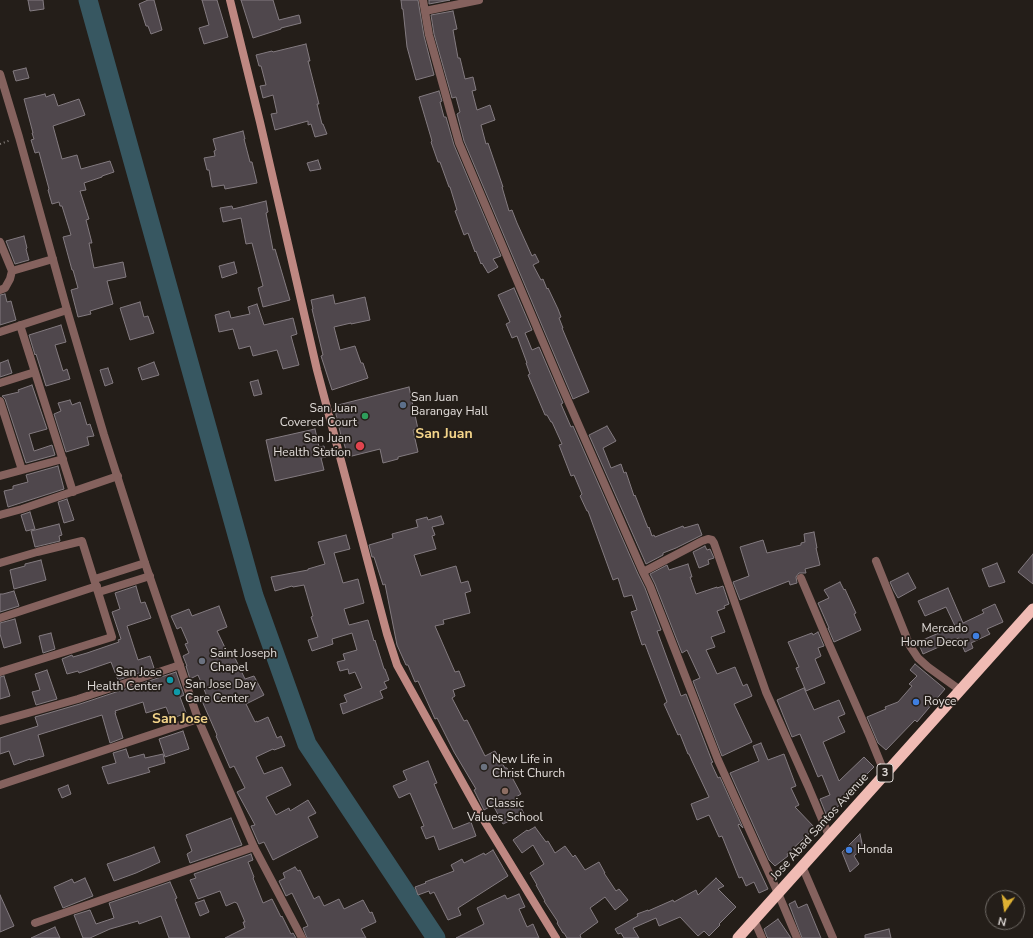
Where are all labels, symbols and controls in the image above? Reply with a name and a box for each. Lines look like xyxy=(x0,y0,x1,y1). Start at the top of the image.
place label: San Juan Barangay Hall xyxy=(411,391,488,419)
marker: San Juan Barangay Hall xyxy=(398,400,408,410)
place label: San Juan Covered Court xyxy=(280,402,357,430)
marker: San Juan Covered Court xyxy=(360,411,370,421)
district label: San Juan xyxy=(415,427,473,443)
place label: San Juan Health Station xyxy=(273,432,351,460)
marker: San Juan Health Station xyxy=(354,440,366,452)
place label: Mercado Home Decor xyxy=(901,622,968,650)
marker: Mercado Home Decor xyxy=(971,631,981,641)
place label: Saint Joseph Chapel xyxy=(210,647,277,675)
marker: Saint Joseph Chapel xyxy=(197,656,207,666)
place label: San Jose Health Center xyxy=(87,666,162,694)
marker: San Jose Health Center xyxy=(165,675,175,685)
place label: San Jose Day Care Center xyxy=(185,678,256,706)
marker: San Jose Day Care Center xyxy=(172,687,182,697)
place label: Royce xyxy=(924,695,956,709)
marker: Royce xyxy=(911,697,921,707)
district label: San Jose xyxy=(152,712,208,728)
place label: New Life in Christ Church xyxy=(492,753,565,781)
marker: New Life in Christ Church xyxy=(479,762,489,772)
road number: 3 xyxy=(877,764,893,782)
street label: Jose Abad Santos Avenue xyxy=(768,771,872,883)
marker: Classic Values School xyxy=(500,786,510,796)
place label: Classic Values School xyxy=(467,797,543,825)
place label: Honda xyxy=(857,843,893,857)
marker: Honda xyxy=(844,845,854,855)
north arrow xyxy=(985,890,1025,930)
text: N xyxy=(997,913,1008,929)

